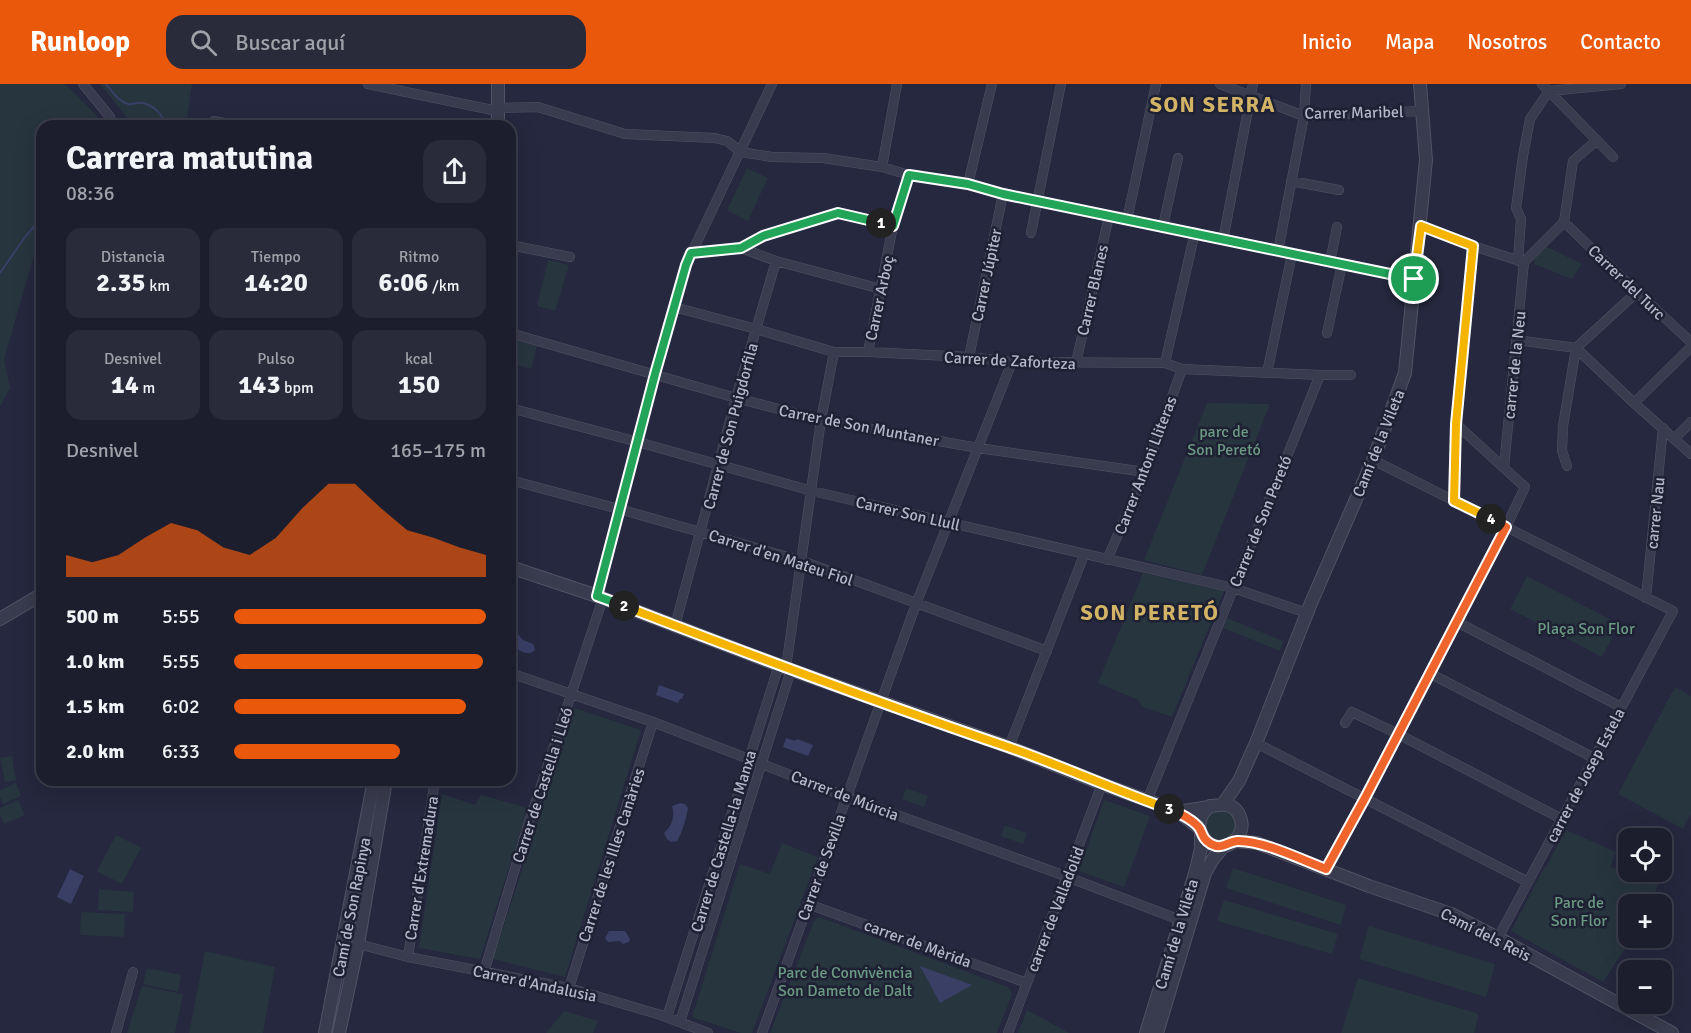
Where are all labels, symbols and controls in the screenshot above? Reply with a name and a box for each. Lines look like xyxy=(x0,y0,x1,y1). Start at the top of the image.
search box xyxy=(166,15,586,69)
text: Runloop xyxy=(30,25,130,59)
icon: search xyxy=(187,26,220,59)
text: Buscar aquí xyxy=(235,29,345,56)
text: Inicio xyxy=(1302,29,1352,55)
text: Mapa xyxy=(1385,29,1434,55)
text: Nosotros xyxy=(1467,29,1547,55)
text: Contacto xyxy=(1580,29,1661,55)
district label: SON SERRA xyxy=(1150,91,1276,118)
street label: Carrer Maribel xyxy=(1304,102,1404,124)
text: Carrera matutina xyxy=(66,138,313,179)
button: share xyxy=(423,140,486,203)
text: 08:36 xyxy=(66,181,115,206)
pin: 1 xyxy=(866,208,896,238)
text: 1 xyxy=(877,213,885,233)
street label: Carrer Júpiter xyxy=(967,227,1007,324)
street label: Carrer del Turc xyxy=(1584,241,1669,325)
street label: Carrer Blanes xyxy=(1073,243,1113,338)
text: Distancia xyxy=(101,247,165,267)
text: Tiempo xyxy=(251,247,301,267)
text: Ritmo xyxy=(399,247,439,267)
pin xyxy=(1388,253,1439,304)
street label: Carrer Arboç xyxy=(861,254,899,343)
icon: arrive xyxy=(1397,262,1430,295)
text: 2.35 xyxy=(96,267,146,299)
text: 14:20 xyxy=(244,267,308,299)
text: 6:06 xyxy=(379,267,428,299)
text: km xyxy=(146,276,170,296)
text: /km xyxy=(428,276,459,296)
street label: carrer de la Neu xyxy=(1499,310,1531,420)
street label: Carrer de Son Puigdorfila xyxy=(699,341,763,512)
street label: Carrer de Zaforteza xyxy=(944,348,1076,374)
text: Desnivel xyxy=(104,349,162,369)
text: Pulso xyxy=(257,349,295,369)
text: kcal xyxy=(405,349,433,369)
text: 14 xyxy=(111,369,139,401)
text: 143 xyxy=(238,369,280,401)
text: 150 xyxy=(398,369,440,401)
text: m xyxy=(139,378,155,398)
text: bpm xyxy=(280,378,314,398)
street label: Camí de la Vileta xyxy=(1348,387,1410,500)
street label: Carrer Antoni Lliteras xyxy=(1110,393,1182,537)
street label: Carrer de Son Muntaner xyxy=(777,401,941,451)
park label: parc de Son Peretó xyxy=(1187,422,1261,460)
text: Desnivel xyxy=(66,438,139,463)
text: 165–175 m xyxy=(390,438,486,463)
street label: Carrer de Son Peretó xyxy=(1225,453,1296,590)
street label: carrer Nau xyxy=(1642,476,1670,550)
street label: Carrer Son Llull xyxy=(854,492,962,536)
pin: 4 xyxy=(1476,504,1506,534)
text: 4 xyxy=(1487,509,1495,529)
street label: Carrer d'en Mateu Fiol xyxy=(706,525,856,591)
pin: 2 xyxy=(609,591,639,621)
text: 2 xyxy=(620,596,628,616)
district label: SON PERETÓ xyxy=(1080,599,1220,626)
text: 500 m xyxy=(66,604,119,629)
text: 5:55 xyxy=(162,604,200,629)
park label: Plaça Son Flor xyxy=(1537,619,1635,639)
text: 1.0 km xyxy=(66,649,124,674)
text: 5:55 xyxy=(162,649,200,674)
text: 1.5 km xyxy=(66,694,124,719)
text: 6:02 xyxy=(162,694,200,719)
street label: Carrer de Castella i Lleó xyxy=(508,705,578,866)
street label: carrer de Josep Estela xyxy=(1542,705,1630,846)
text: 2.0 km xyxy=(66,739,124,764)
text: 6:33 xyxy=(162,739,200,764)
street label: Carrer de Castella-la Manxa xyxy=(687,748,761,935)
street label: Carrer de les Illes Canàries xyxy=(574,766,650,945)
street label: Carrer de Múrcia xyxy=(788,766,901,826)
pin: 3 xyxy=(1154,794,1184,824)
street label: Carrer d'Extremadura xyxy=(401,795,443,942)
text: 3 xyxy=(1165,799,1173,819)
street label: Carrer de Sevilla xyxy=(793,811,850,923)
map controls xyxy=(1618,828,1672,1014)
button: locate xyxy=(1618,828,1672,882)
street label: Camí de Son Rapinya xyxy=(329,836,375,979)
street label: carrer de Valladolid xyxy=(1023,844,1089,975)
street label: Camí de la Vileta xyxy=(1151,877,1203,992)
park label: Parc de Son Flor xyxy=(1551,893,1607,931)
button: + xyxy=(1618,894,1672,948)
street label: Camí dels Reis xyxy=(1437,904,1534,966)
street label: carrer de Mèrida xyxy=(861,915,974,973)
button: − xyxy=(1618,960,1672,1014)
street label: Carrer d'Andalusia xyxy=(471,961,599,1007)
park label: Parc de Convivència Son Dameto de Dalt xyxy=(777,963,913,1001)

